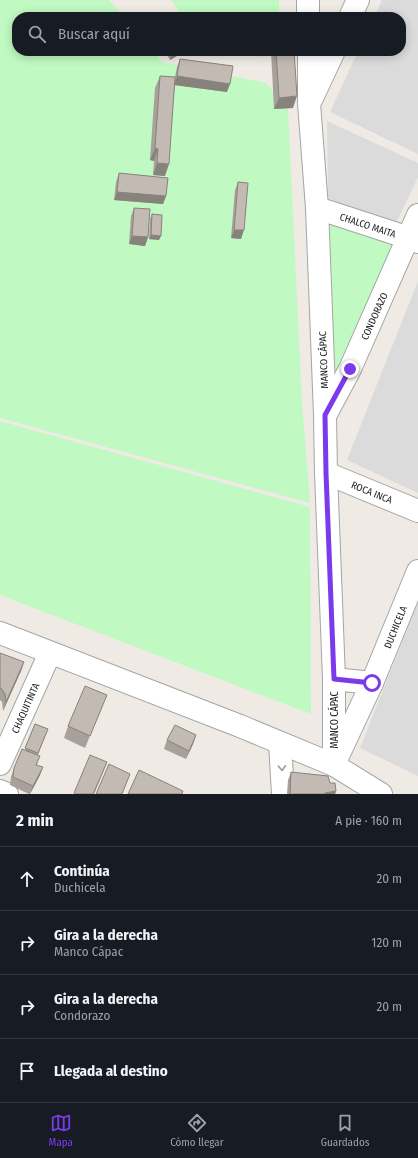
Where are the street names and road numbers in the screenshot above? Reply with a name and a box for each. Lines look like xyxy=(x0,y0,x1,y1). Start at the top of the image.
street label: CHALCO MAITA xyxy=(338,211,398,241)
street label: CONDORAZO xyxy=(359,291,391,342)
street label: MANCO CÁPAC xyxy=(315,331,331,389)
street label: ROCA INCA xyxy=(349,479,395,507)
street label: DUCHICELA xyxy=(382,604,410,650)
street label: CHAQUITINTA xyxy=(9,681,43,735)
street label: MANCO CÁPAC xyxy=(327,691,341,749)

